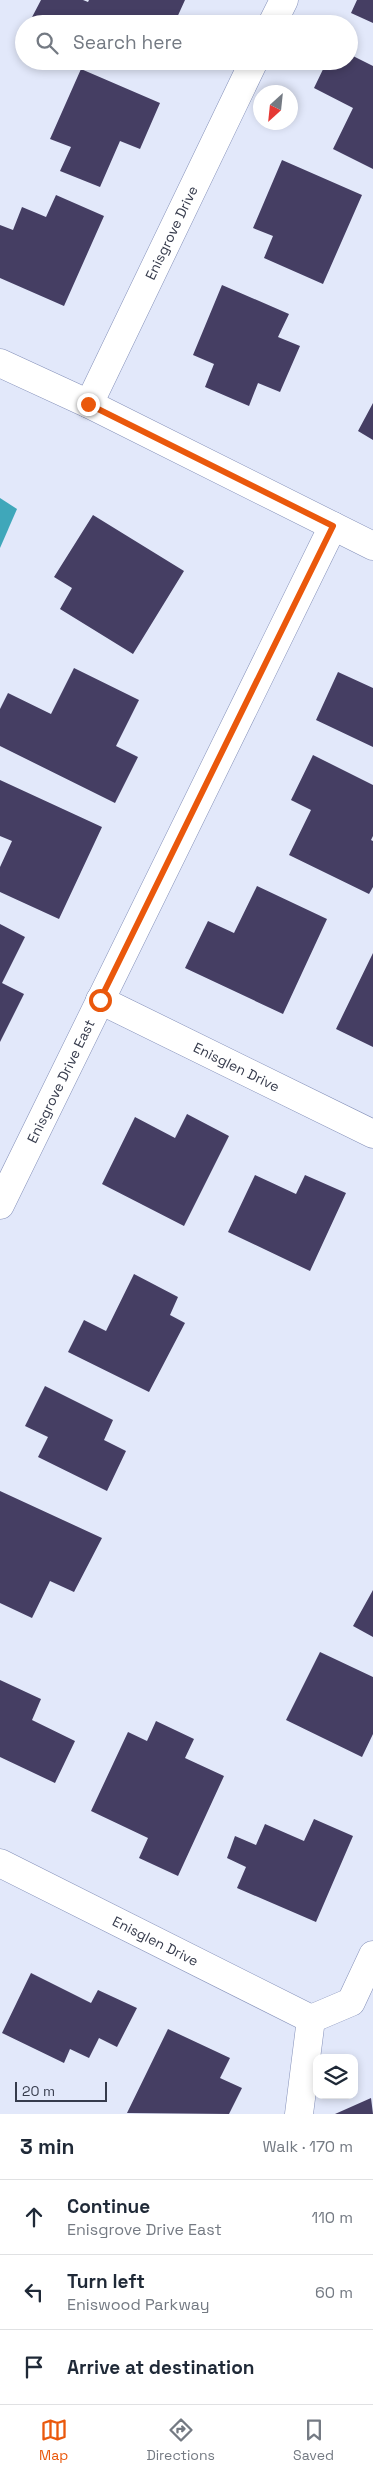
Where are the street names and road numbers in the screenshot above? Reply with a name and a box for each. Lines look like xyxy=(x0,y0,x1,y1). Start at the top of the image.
street label: Enisgrove Drive xyxy=(141,183,202,283)
street label: Enisgrove Drive East xyxy=(23,1016,99,1146)
street label: Enisglen Drive xyxy=(190,1038,283,1096)
street label: Enisglen Drive xyxy=(110,1912,201,1970)

